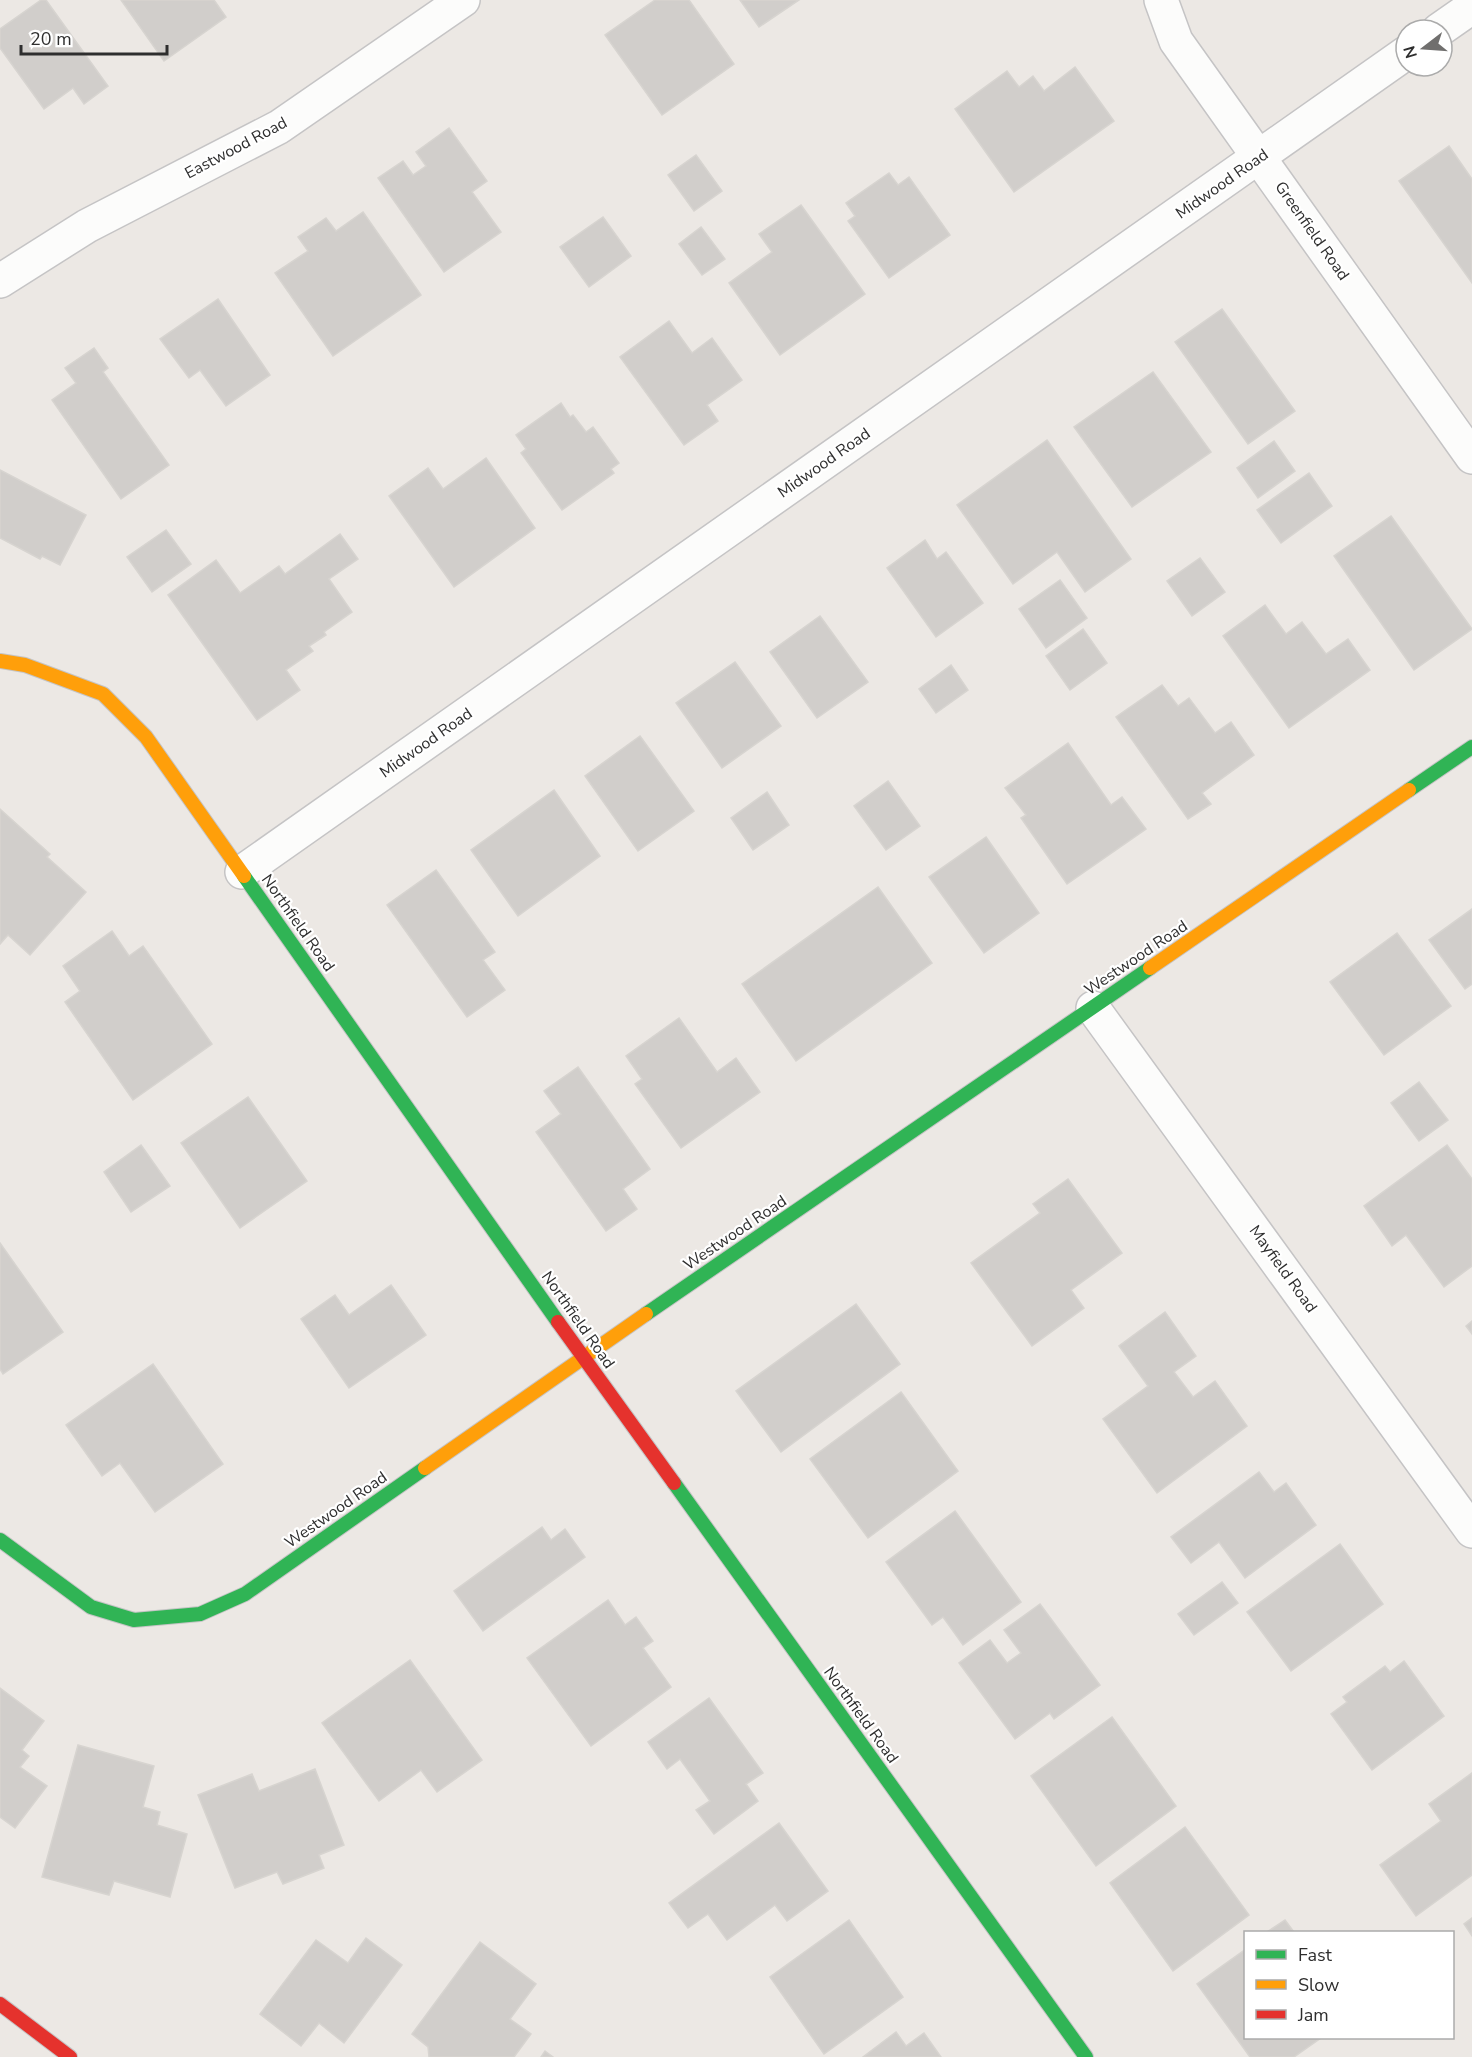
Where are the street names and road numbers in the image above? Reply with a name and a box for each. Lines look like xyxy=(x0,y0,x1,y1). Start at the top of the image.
street label: Eastwood Road xyxy=(181,112,291,184)
street label: Midwood Road xyxy=(1171,144,1273,224)
street label: Greenfield Road xyxy=(1270,177,1354,285)
street label: Midwood Road xyxy=(773,423,875,503)
street label: Midwood Road xyxy=(375,703,477,783)
street label: Northfield Road xyxy=(256,870,340,976)
street label: Westwood Road xyxy=(1080,915,1192,1001)
street label: Westwood Road xyxy=(679,1190,791,1276)
street label: Mayfield Road xyxy=(1244,1221,1322,1317)
street label: Northfield Road xyxy=(536,1267,620,1373)
street label: Westwood Road xyxy=(280,1466,392,1554)
street label: Northfield Road xyxy=(818,1662,904,1768)

